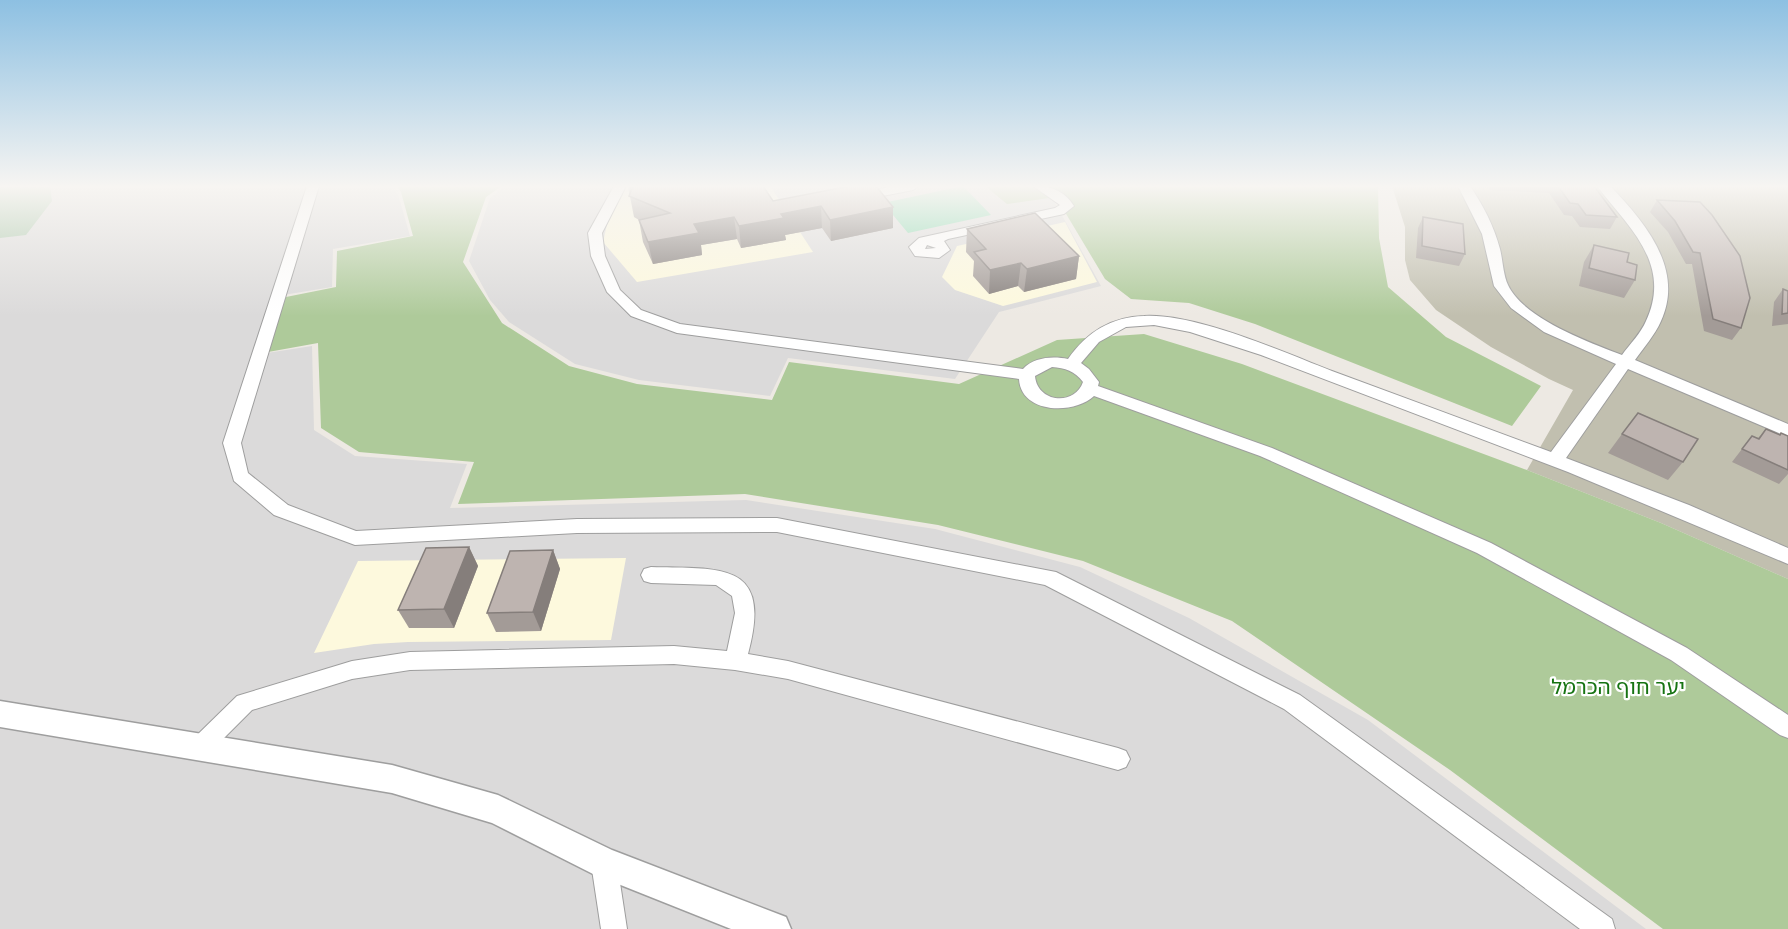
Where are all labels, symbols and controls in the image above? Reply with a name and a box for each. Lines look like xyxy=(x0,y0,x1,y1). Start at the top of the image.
park label: יער חוף הכרמל xyxy=(1551,673,1685,701)

